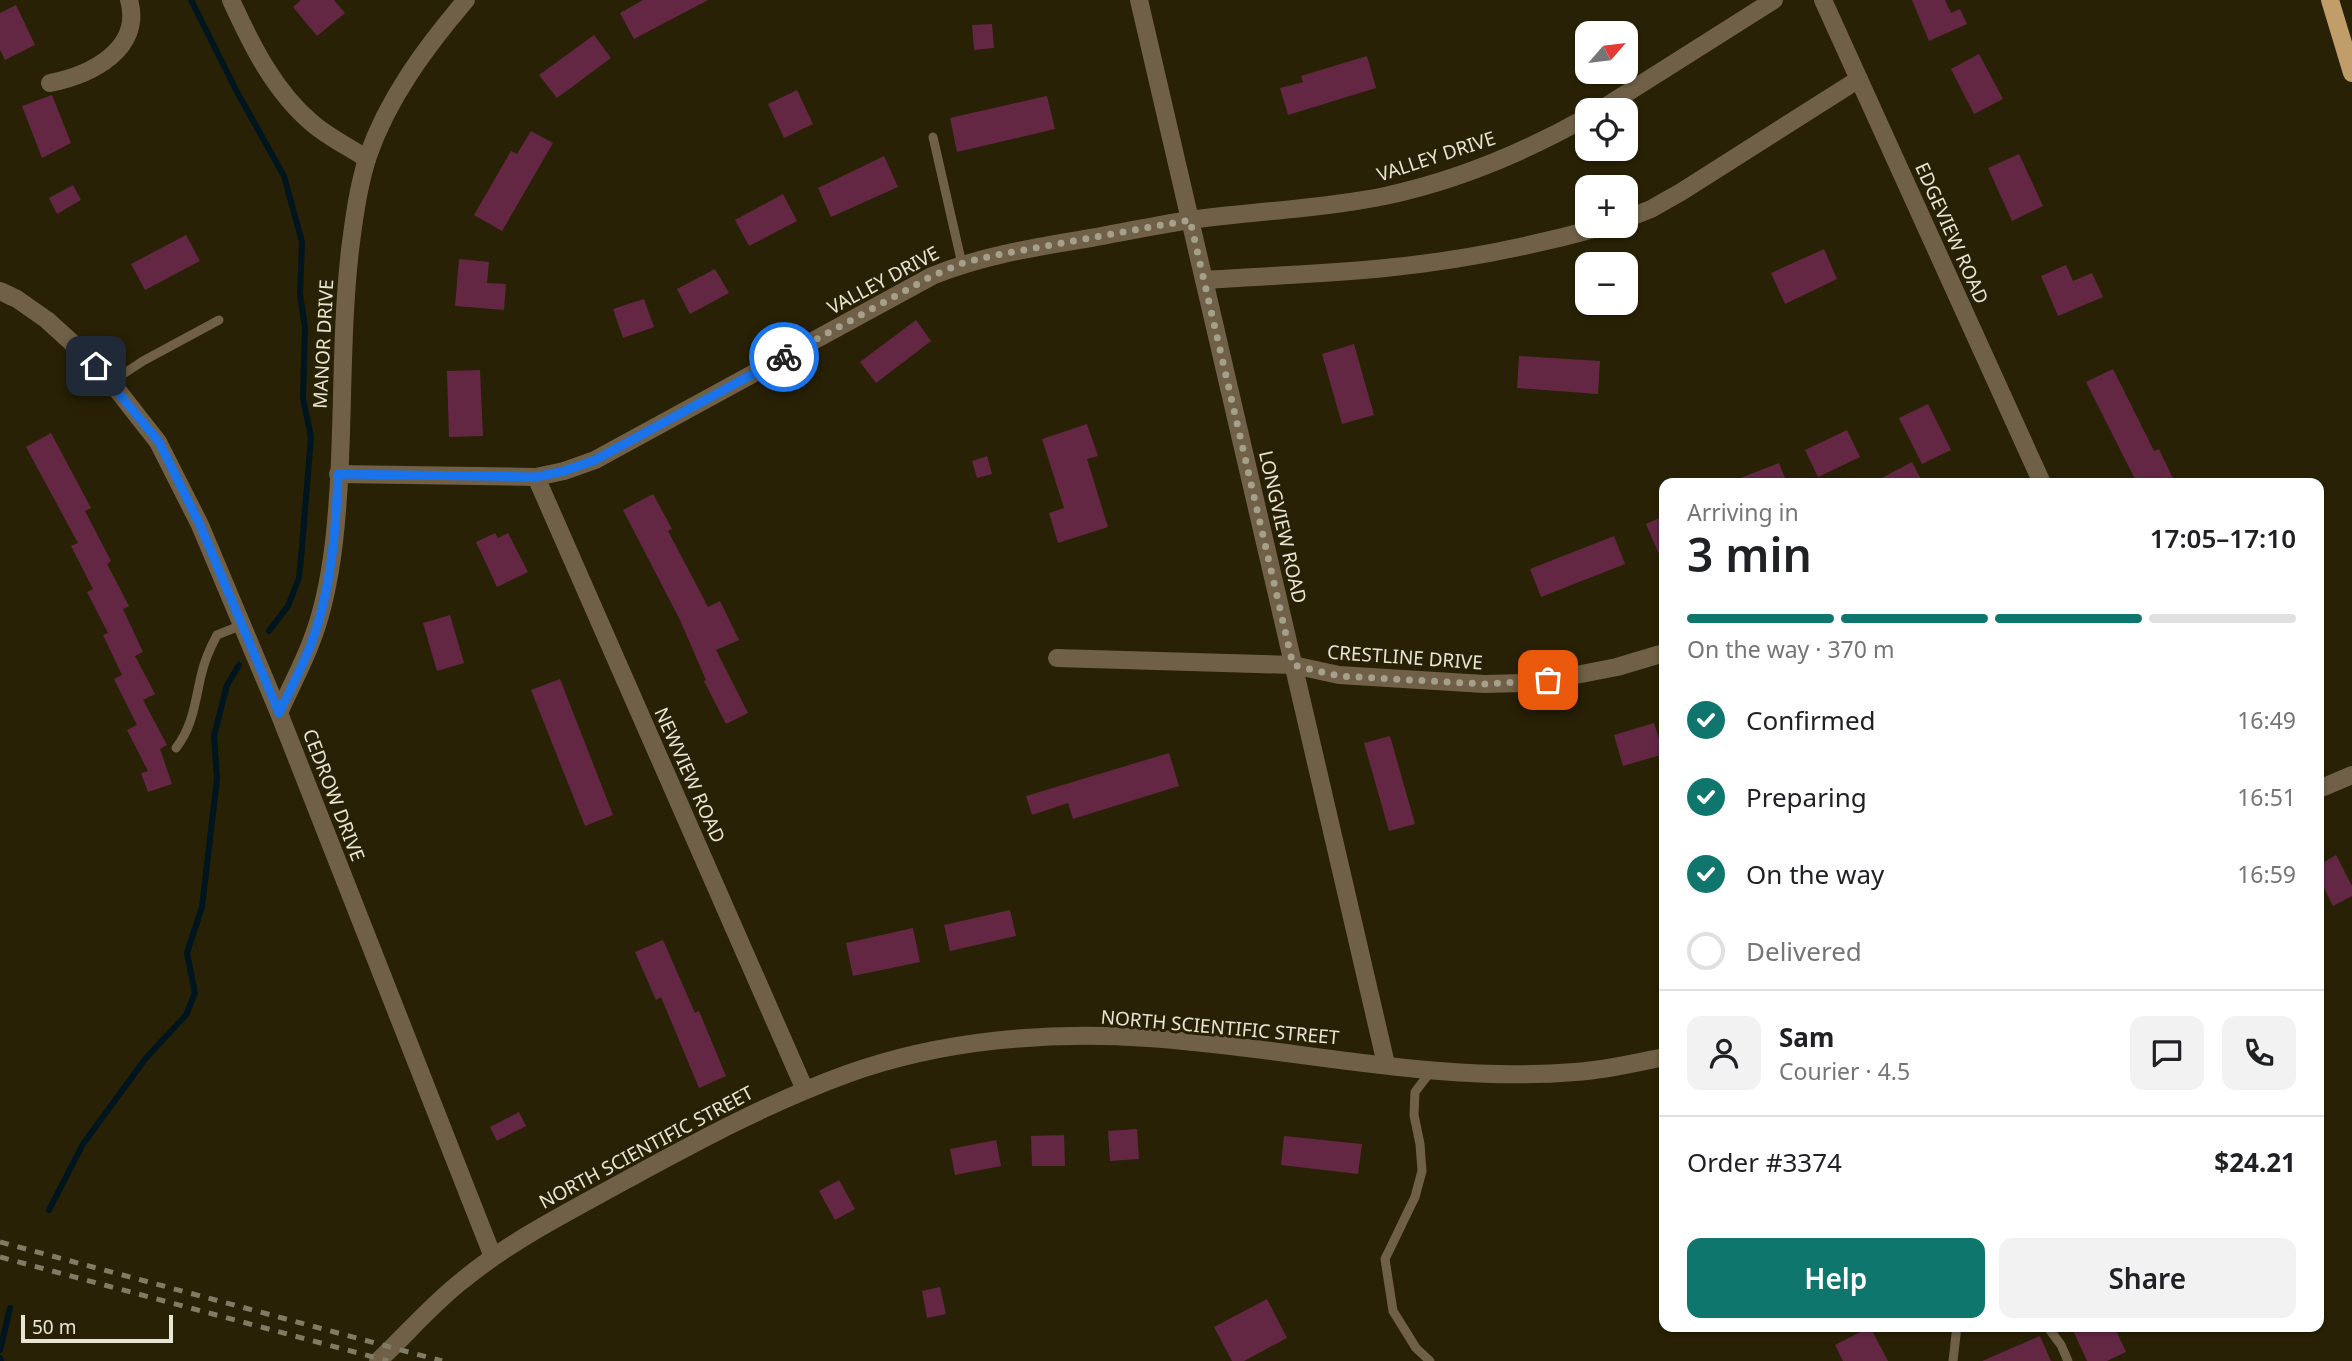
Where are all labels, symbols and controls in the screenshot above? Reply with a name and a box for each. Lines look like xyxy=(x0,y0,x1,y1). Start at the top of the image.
north arrow xyxy=(1575,21,1638,84)
map controls xyxy=(1575,21,1638,315)
button: locate xyxy=(1575,98,1638,161)
street label: VALLEY DRIVE xyxy=(1373,125,1499,187)
street label: EDGEVIEW ROAD xyxy=(1909,158,1995,308)
button: + xyxy=(1575,175,1638,238)
street label: VALLEY DRIVE xyxy=(823,240,943,320)
button: − xyxy=(1575,252,1638,315)
street label: MANOR DRIVE xyxy=(307,279,339,409)
courier xyxy=(749,322,819,392)
pin xyxy=(66,336,126,396)
icon: bike xyxy=(765,338,803,376)
icon: home xyxy=(77,347,115,385)
street label: LONGVIEW ROAD xyxy=(1253,448,1313,606)
text: Arriving in xyxy=(1687,496,1799,528)
text: 17:05–17:10 xyxy=(2150,520,2296,556)
text: 3 min xyxy=(1687,523,1812,585)
text: On the way · 370 m xyxy=(1687,633,1894,665)
street label: CRESTLINE DRIVE xyxy=(1326,639,1484,675)
pin xyxy=(1518,650,1578,710)
icon: bag xyxy=(1529,661,1567,699)
icon: check xyxy=(1687,701,1725,739)
text: Confirmed xyxy=(1746,702,1876,738)
street label: NEWVIEW ROAD xyxy=(648,703,732,847)
text: 16:49 xyxy=(2237,704,2296,736)
street label: CEDROW DRIVE xyxy=(297,725,371,865)
icon: check xyxy=(1687,778,1725,816)
text: Preparing xyxy=(1746,779,1867,815)
text: 16:51 xyxy=(2237,781,2296,813)
icon: check xyxy=(1687,855,1725,893)
text: On the way xyxy=(1746,856,1884,892)
text: 16:59 xyxy=(2237,858,2296,890)
text: Delivered xyxy=(1746,933,1862,969)
street label: NORTH SCIENTIFIC STREET xyxy=(1100,1004,1341,1050)
button: person xyxy=(1687,1016,1761,1090)
button: chat xyxy=(2130,1016,2204,1090)
button: phone xyxy=(2222,1016,2296,1090)
text: Sam xyxy=(1779,1019,1834,1055)
text: Courier · 4.5 xyxy=(1779,1055,1910,1087)
street label: NORTH SCIENTIFIC STREET xyxy=(534,1079,758,1215)
text: Order #3374 xyxy=(1687,1144,1842,1180)
text: $24.21 xyxy=(2214,1144,2296,1180)
button: Help xyxy=(1687,1238,1985,1318)
button: Share xyxy=(1999,1238,2296,1318)
scale bar xyxy=(21,1312,173,1344)
text: 50 m xyxy=(32,1314,76,1340)

